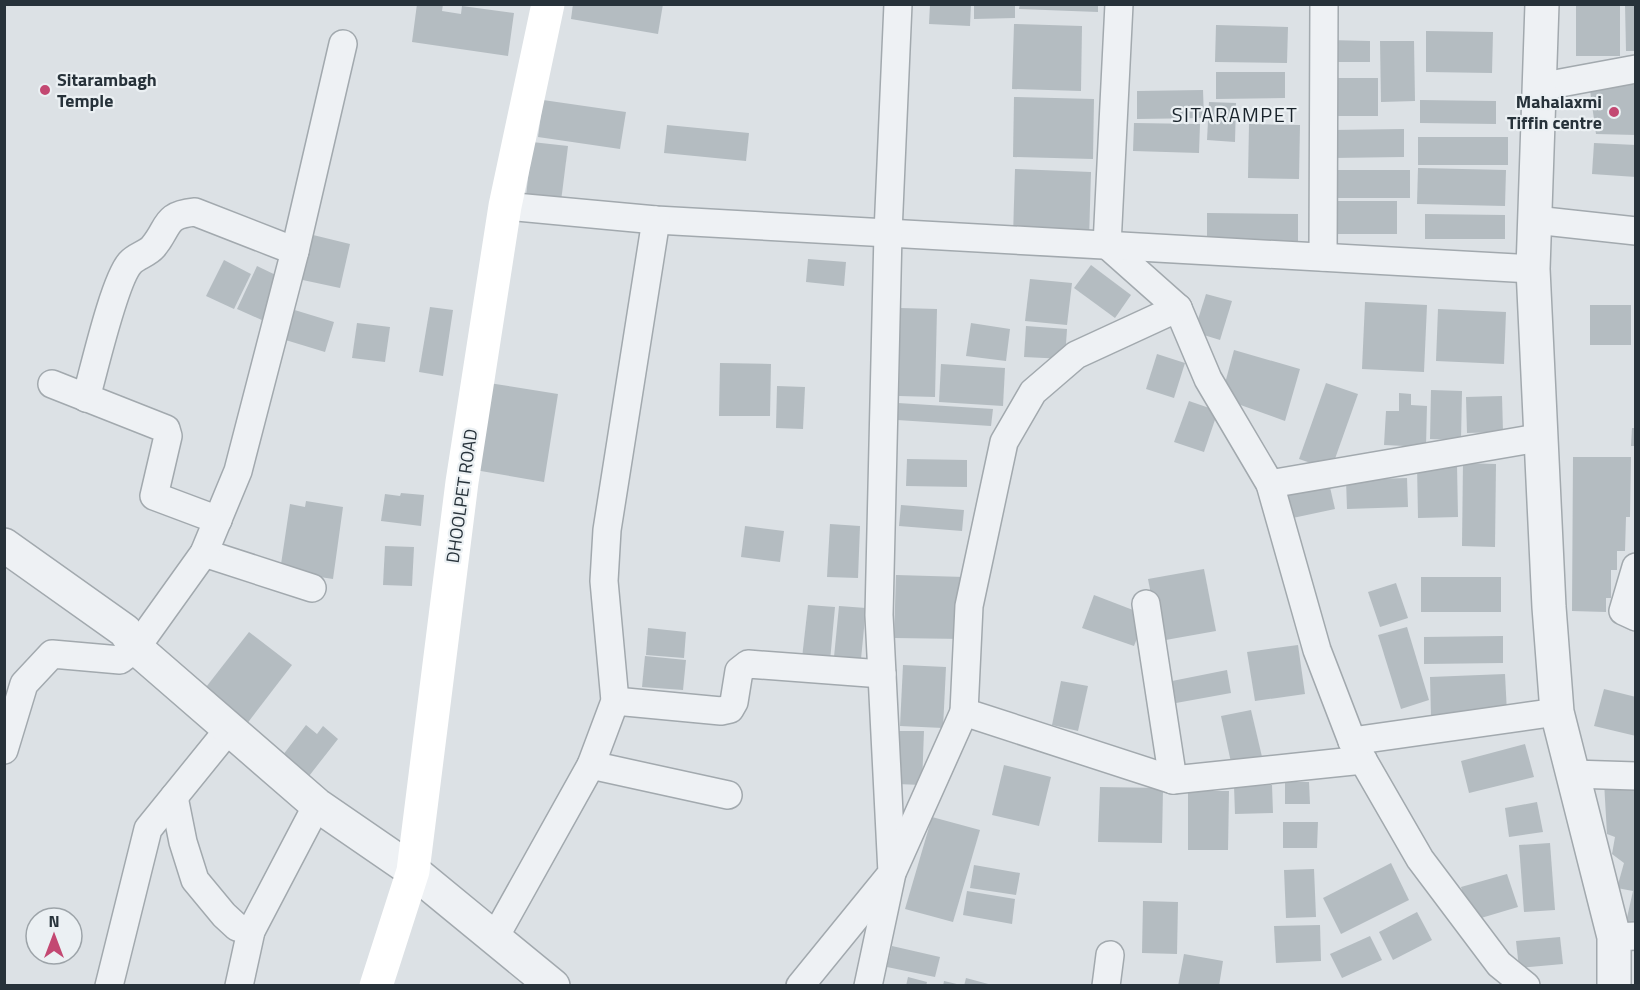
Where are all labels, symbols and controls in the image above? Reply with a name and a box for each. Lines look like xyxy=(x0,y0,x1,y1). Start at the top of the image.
place label: Sitarambagh Temple xyxy=(57,66,157,114)
marker: Sitarambagh Temple xyxy=(38,83,52,97)
place label: Mahalaxmi Tiffin centre xyxy=(1507,88,1602,136)
district label: SITARAMPET xyxy=(1172,99,1298,130)
marker: Mahalaxmi Tiffin centre xyxy=(1607,105,1621,119)
street label: DHOOLPET ROAD xyxy=(439,427,484,565)
north arrow xyxy=(24,906,84,966)
text: N xyxy=(48,909,60,933)

